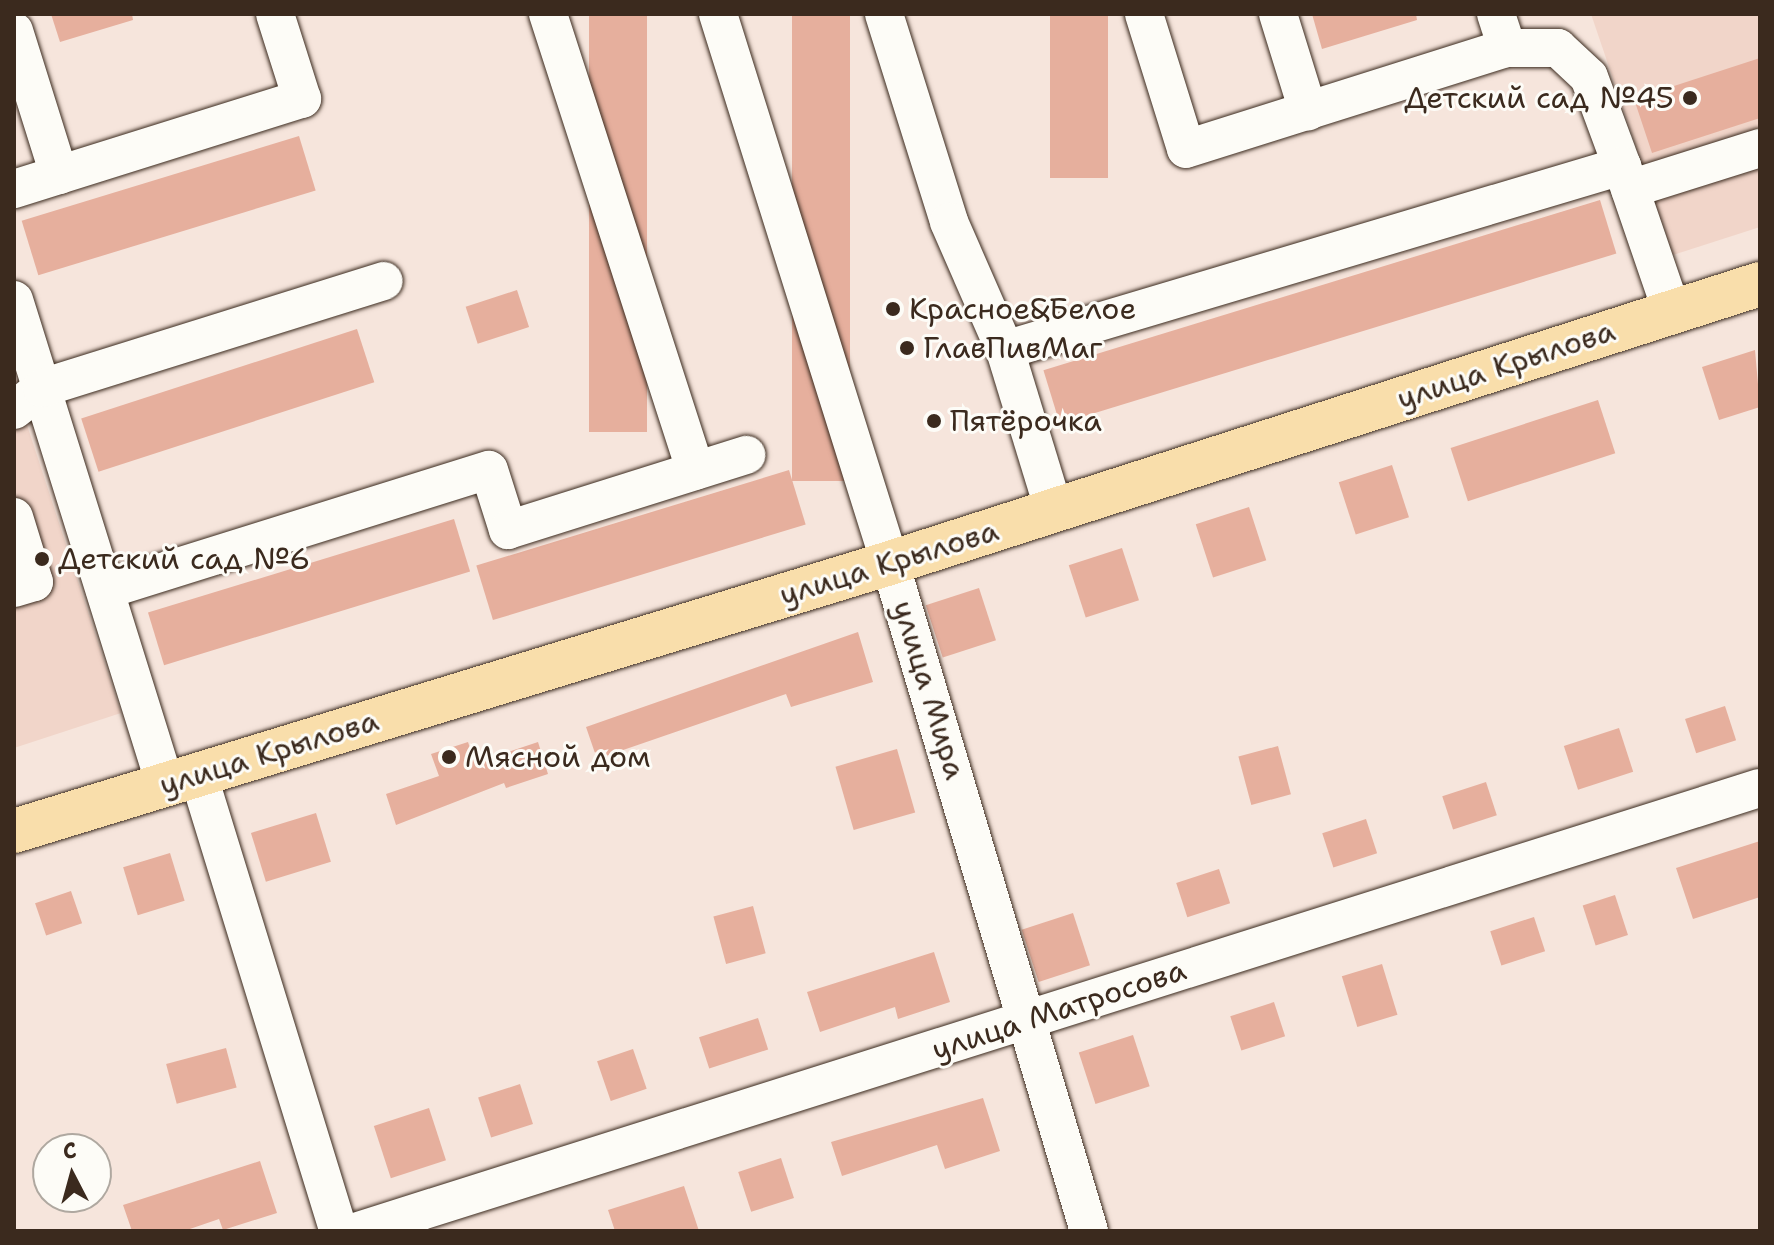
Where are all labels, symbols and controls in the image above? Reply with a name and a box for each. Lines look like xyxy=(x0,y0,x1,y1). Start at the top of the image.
place label: Детский сад №45 xyxy=(1404,80,1674,116)
marker: Детский сад №45 xyxy=(1681,89,1699,107)
place label: Красное&Белое xyxy=(909,291,1136,327)
marker: Красное&Белое xyxy=(884,300,902,318)
street label: улица Крылова xyxy=(1393,313,1619,417)
place label: ГлавПивМаг xyxy=(923,330,1102,366)
marker: ГлавПивМаг xyxy=(898,339,916,357)
place label: Пятёрочка xyxy=(950,403,1102,439)
marker: Пятёрочка xyxy=(925,412,943,430)
street label: улица Крылова xyxy=(775,513,1003,613)
place label: Детский сад №6 xyxy=(58,541,310,577)
marker: Детский сад №6 xyxy=(33,550,51,568)
street label: улица Мира xyxy=(885,596,973,784)
street label: улица Крылова xyxy=(155,703,383,803)
place label: Мясной дом xyxy=(465,739,650,775)
marker: Мясной дом xyxy=(440,748,458,766)
street label: улица Матросова xyxy=(927,952,1191,1068)
north arrow xyxy=(32,1133,112,1213)
text: С xyxy=(61,1135,78,1166)

